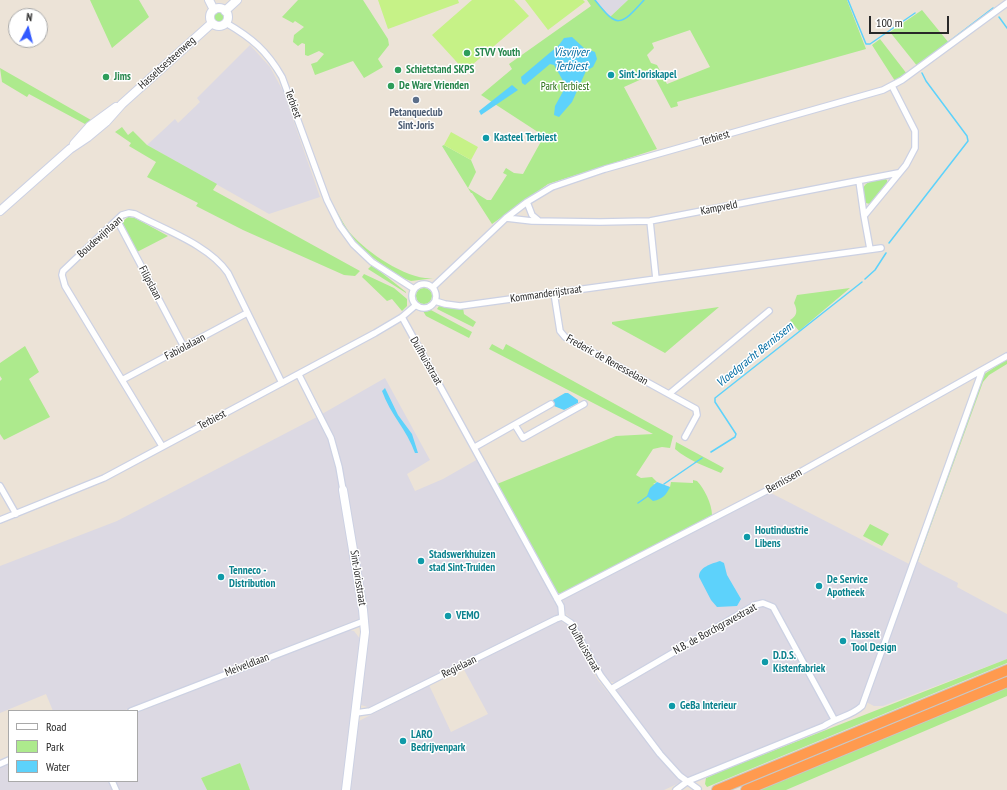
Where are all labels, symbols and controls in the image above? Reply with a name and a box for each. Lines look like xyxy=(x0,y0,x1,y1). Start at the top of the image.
north arrow xyxy=(8,8,48,48)
scale bar xyxy=(871,8,951,34)
text: N xyxy=(26,10,33,24)
text: 100 m xyxy=(876,15,903,30)
street label: Hasseltsesteenweg xyxy=(136,34,198,92)
place label: STVV Youth xyxy=(475,46,520,60)
water label: Visvijver Terbiest xyxy=(554,46,588,74)
marker: STVV Youth xyxy=(462,48,472,58)
place label: Schietstand SKPS xyxy=(406,63,474,77)
marker: Schietstand SKPS xyxy=(393,65,403,75)
place label: Sint-Joriskapel xyxy=(619,68,677,82)
place label: Jims xyxy=(114,70,131,84)
marker: Sint-Joriskapel xyxy=(606,70,616,80)
marker: Jims xyxy=(101,72,111,82)
place label: De Ware Vrienden xyxy=(399,79,469,93)
park label: Park Terbiest xyxy=(541,80,589,94)
marker: De Ware Vrienden xyxy=(386,81,396,91)
street label: Terbiest xyxy=(282,88,304,120)
marker: Petanqueclub Sint-Joris xyxy=(411,95,421,105)
place label: Petanqueclub Sint-Joris xyxy=(389,106,443,132)
street label: Terbiest xyxy=(699,128,731,148)
place label: Kasteel Terbiest xyxy=(494,131,557,145)
marker: Kasteel Terbiest xyxy=(481,133,491,143)
street label: Kampveld xyxy=(699,198,739,218)
street label: Boudewijnlaan xyxy=(75,213,125,261)
street label: Filipslaan xyxy=(136,264,164,302)
street label: Kommanderijstraat xyxy=(509,282,583,306)
water label: Vloedgracht Bernissem xyxy=(714,320,796,390)
street label: Fabiolalaan xyxy=(162,331,208,363)
street label: Frederic de Renesselaan xyxy=(564,332,650,388)
street label: Duifhuisstraat xyxy=(407,335,445,387)
street label: Terbiest xyxy=(196,407,228,433)
street label: Bernissem xyxy=(764,466,804,496)
place label: Houtindustrie Libens xyxy=(755,524,809,550)
marker: Houtindustrie Libens xyxy=(742,532,752,542)
place label: Stadswerkhuizen stad Sint-Truiden xyxy=(429,548,495,574)
street label: Sint-Jorisstraat xyxy=(347,549,369,607)
marker: Stadswerkhuizen stad Sint-Truiden xyxy=(416,556,426,566)
place label: Tenneco - Distribution xyxy=(229,564,275,590)
marker: Tenneco - Distribution xyxy=(216,572,226,582)
place label: De Service Apotheek xyxy=(827,573,868,599)
marker: De Service Apotheek xyxy=(814,581,824,591)
street label: N.B. de Borchgravestraat xyxy=(671,601,759,657)
place label: VEMO xyxy=(456,609,480,623)
marker: VEMO xyxy=(443,611,453,621)
street label: Duifhuisstraat xyxy=(565,622,603,674)
place label: Hasselt Tool Design xyxy=(851,628,897,654)
marker: Hasselt Tool Design xyxy=(838,636,848,646)
place label: D.D.S. Kistenfabriek xyxy=(773,649,825,675)
street label: Meiveldlaan xyxy=(223,651,271,679)
street label: Regielaan xyxy=(439,653,479,681)
marker: D.D.S. Kistenfabriek xyxy=(760,657,770,667)
place label: GeBa Interieur xyxy=(680,699,736,713)
marker: GeBa Interieur xyxy=(667,701,677,711)
legend xyxy=(8,710,138,782)
text: Road xyxy=(46,719,66,734)
place label: LARO Bedrijvenpark xyxy=(411,728,465,754)
marker: LARO Bedrijvenpark xyxy=(398,736,408,746)
text: Park xyxy=(46,739,64,754)
text: Water xyxy=(46,759,70,774)

